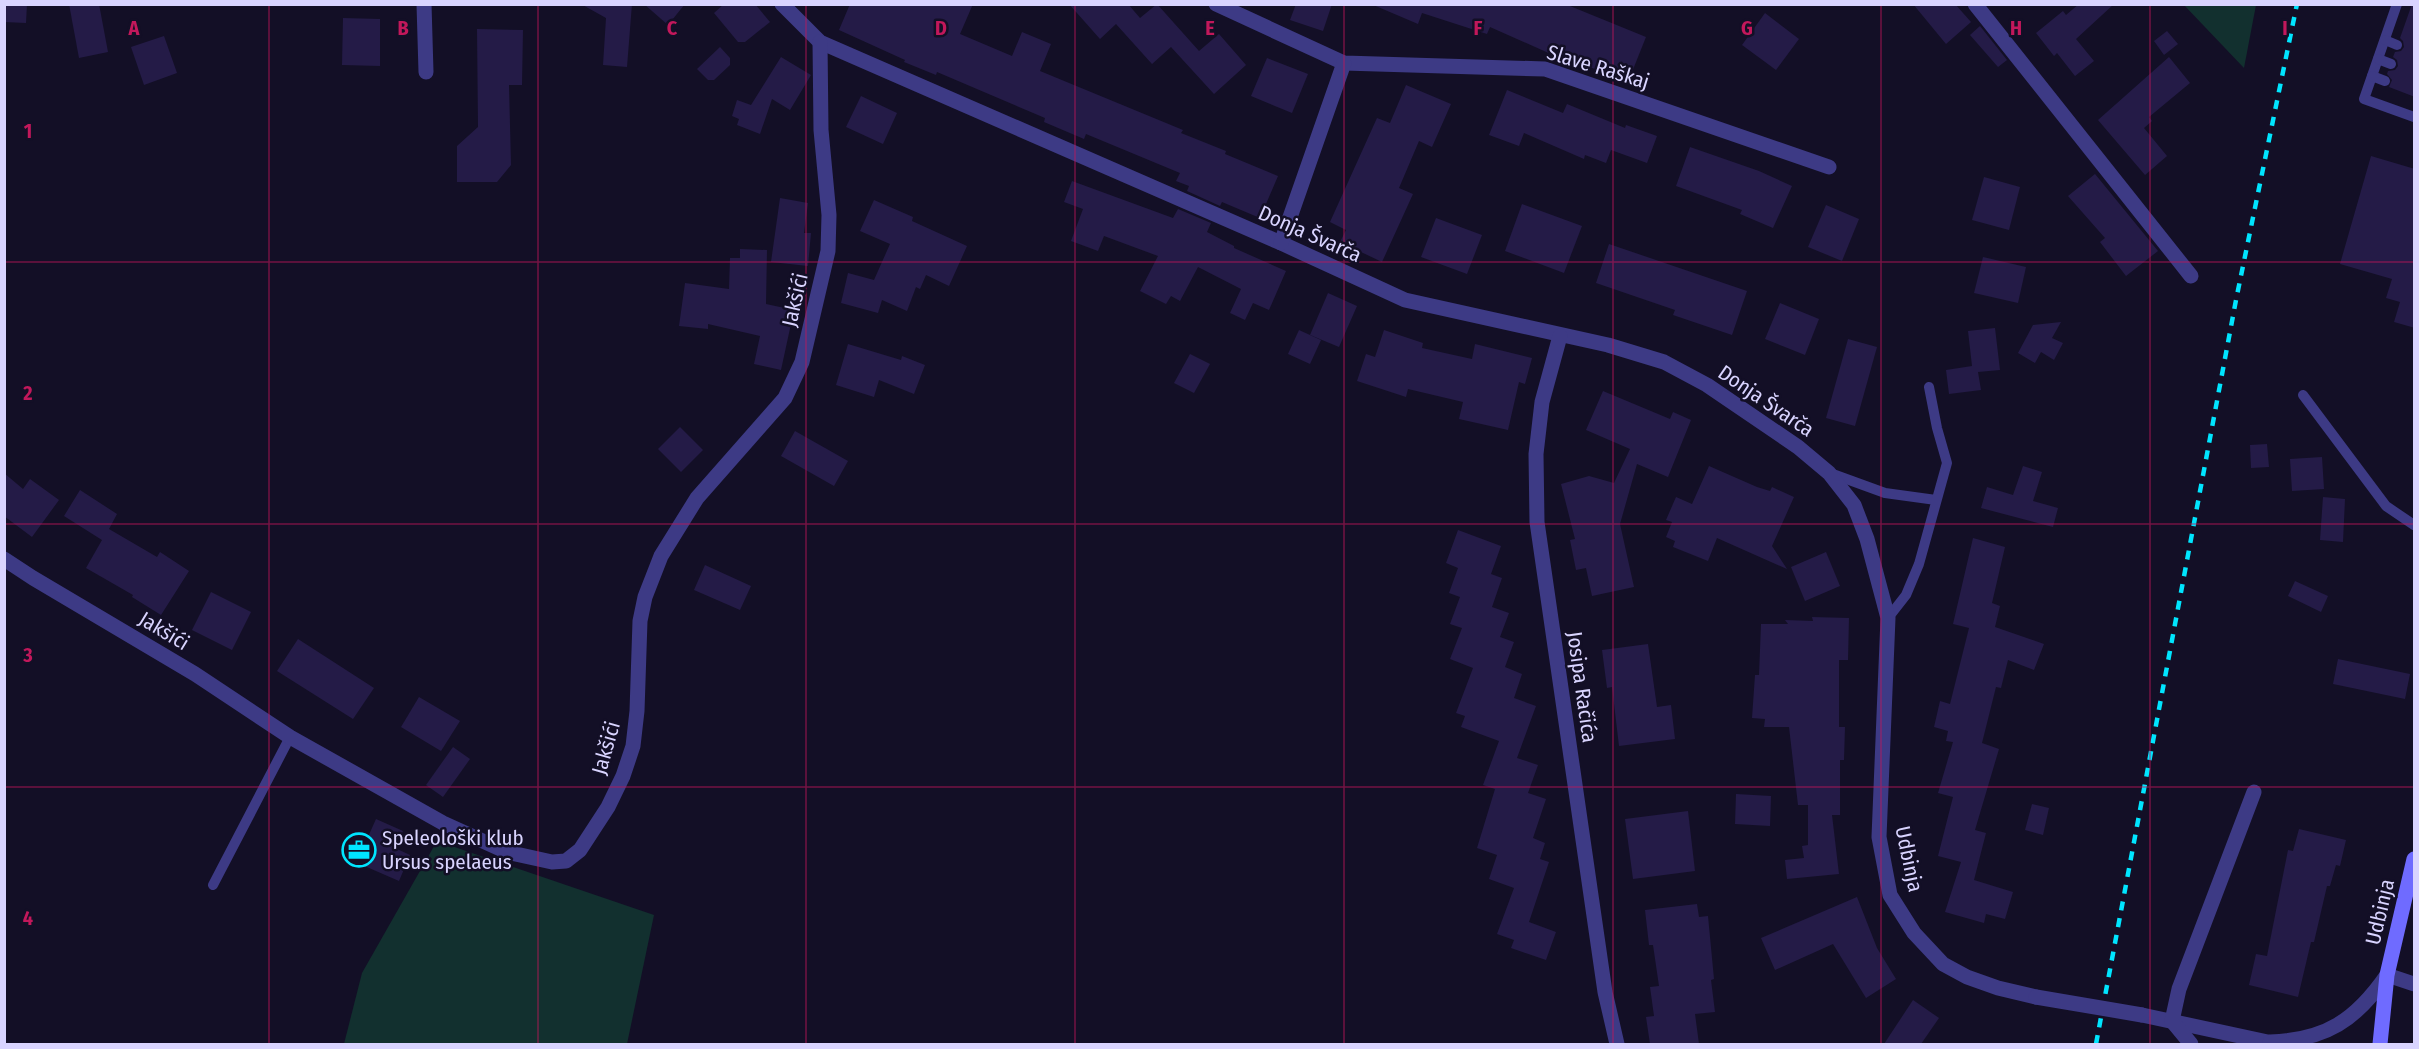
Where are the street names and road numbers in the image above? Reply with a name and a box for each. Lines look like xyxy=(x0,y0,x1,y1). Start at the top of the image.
street label: Slave Raškaj xyxy=(1544,39,1652,95)
street label: Donja Švarča xyxy=(1254,200,1366,268)
street label: Jakšići xyxy=(776,271,814,329)
street label: Donja Švarča xyxy=(1713,359,1819,443)
street label: Jakšići xyxy=(134,606,194,656)
street label: Josipa Račića xyxy=(1561,630,1603,744)
street label: Jakšići xyxy=(586,718,626,778)
street label: Udbinja xyxy=(1889,824,1929,894)
street label: Udbinja xyxy=(2360,877,2400,947)

